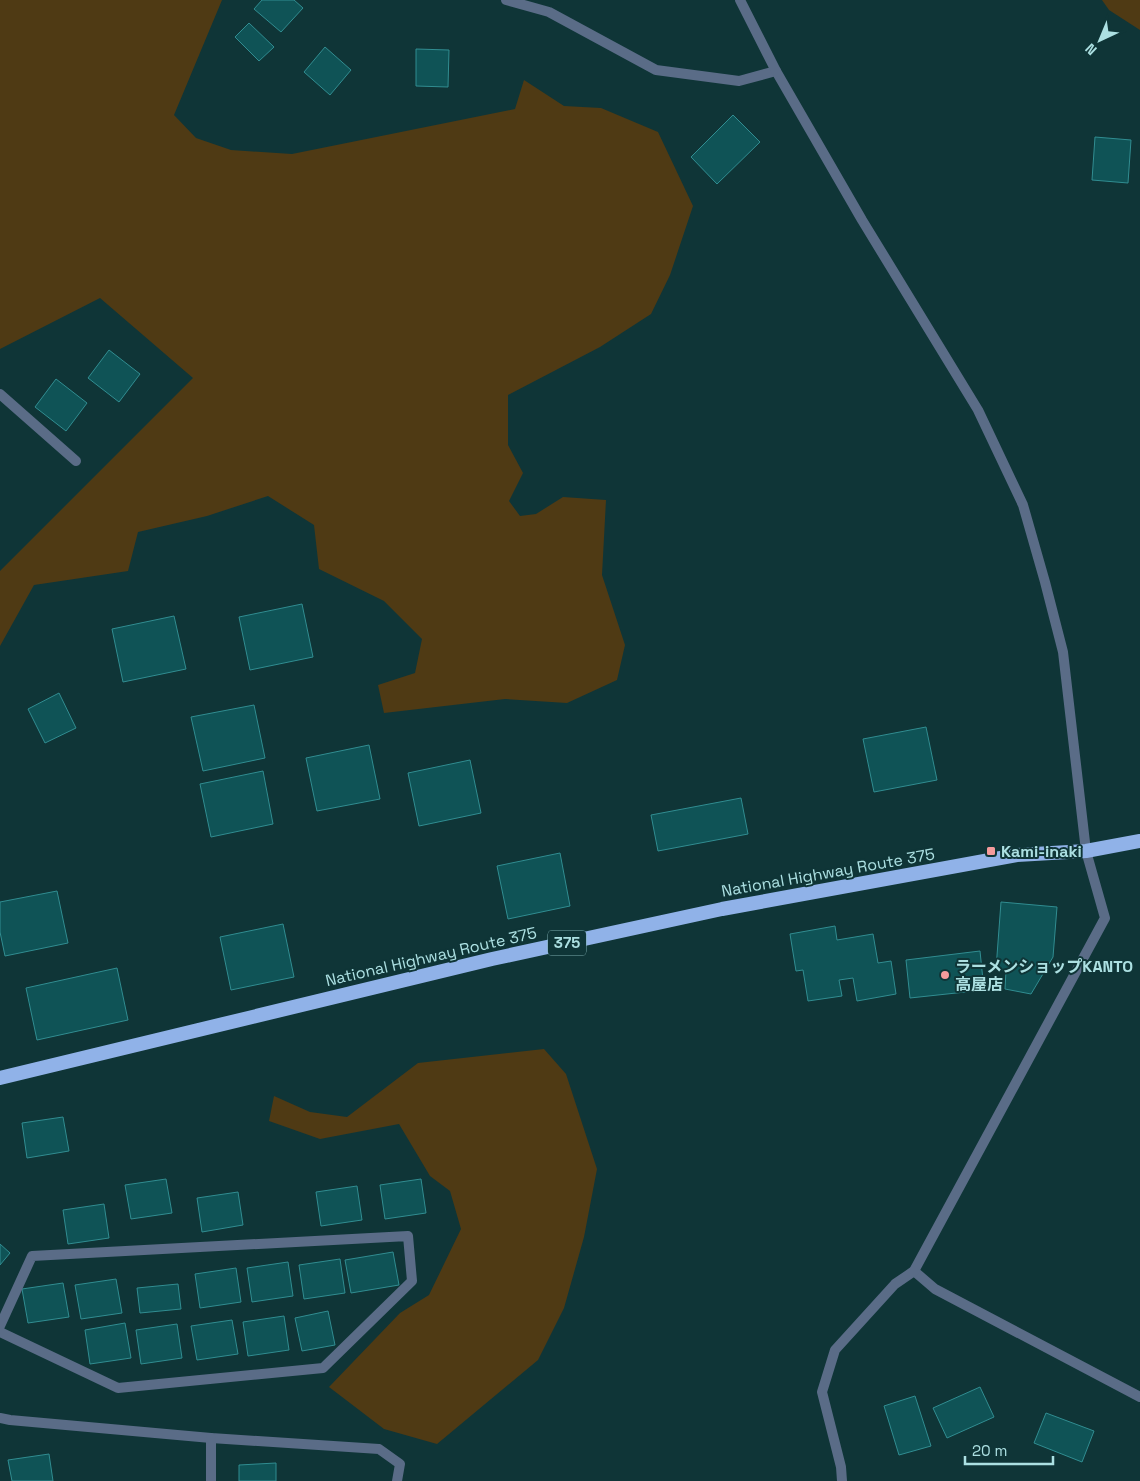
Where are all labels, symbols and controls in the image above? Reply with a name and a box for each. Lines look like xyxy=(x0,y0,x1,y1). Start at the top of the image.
north arrow xyxy=(1075,15,1125,65)
text: N xyxy=(1081,40,1101,59)
place label: Kami-inaki xyxy=(1001,841,1082,862)
street label: National Highway Route 375 xyxy=(720,843,936,902)
marker: Kami-inaki xyxy=(985,845,997,857)
street label: National Highway Route 375 xyxy=(323,922,539,991)
road number: 375 xyxy=(548,930,586,956)
place label: ラーメンショップKANTO 高屋店 xyxy=(955,956,1133,995)
marker: ラーメンショップKANTO 高屋店 xyxy=(939,969,951,981)
scale bar xyxy=(965,1434,1052,1466)
text: 20 m xyxy=(972,1441,1007,1460)

